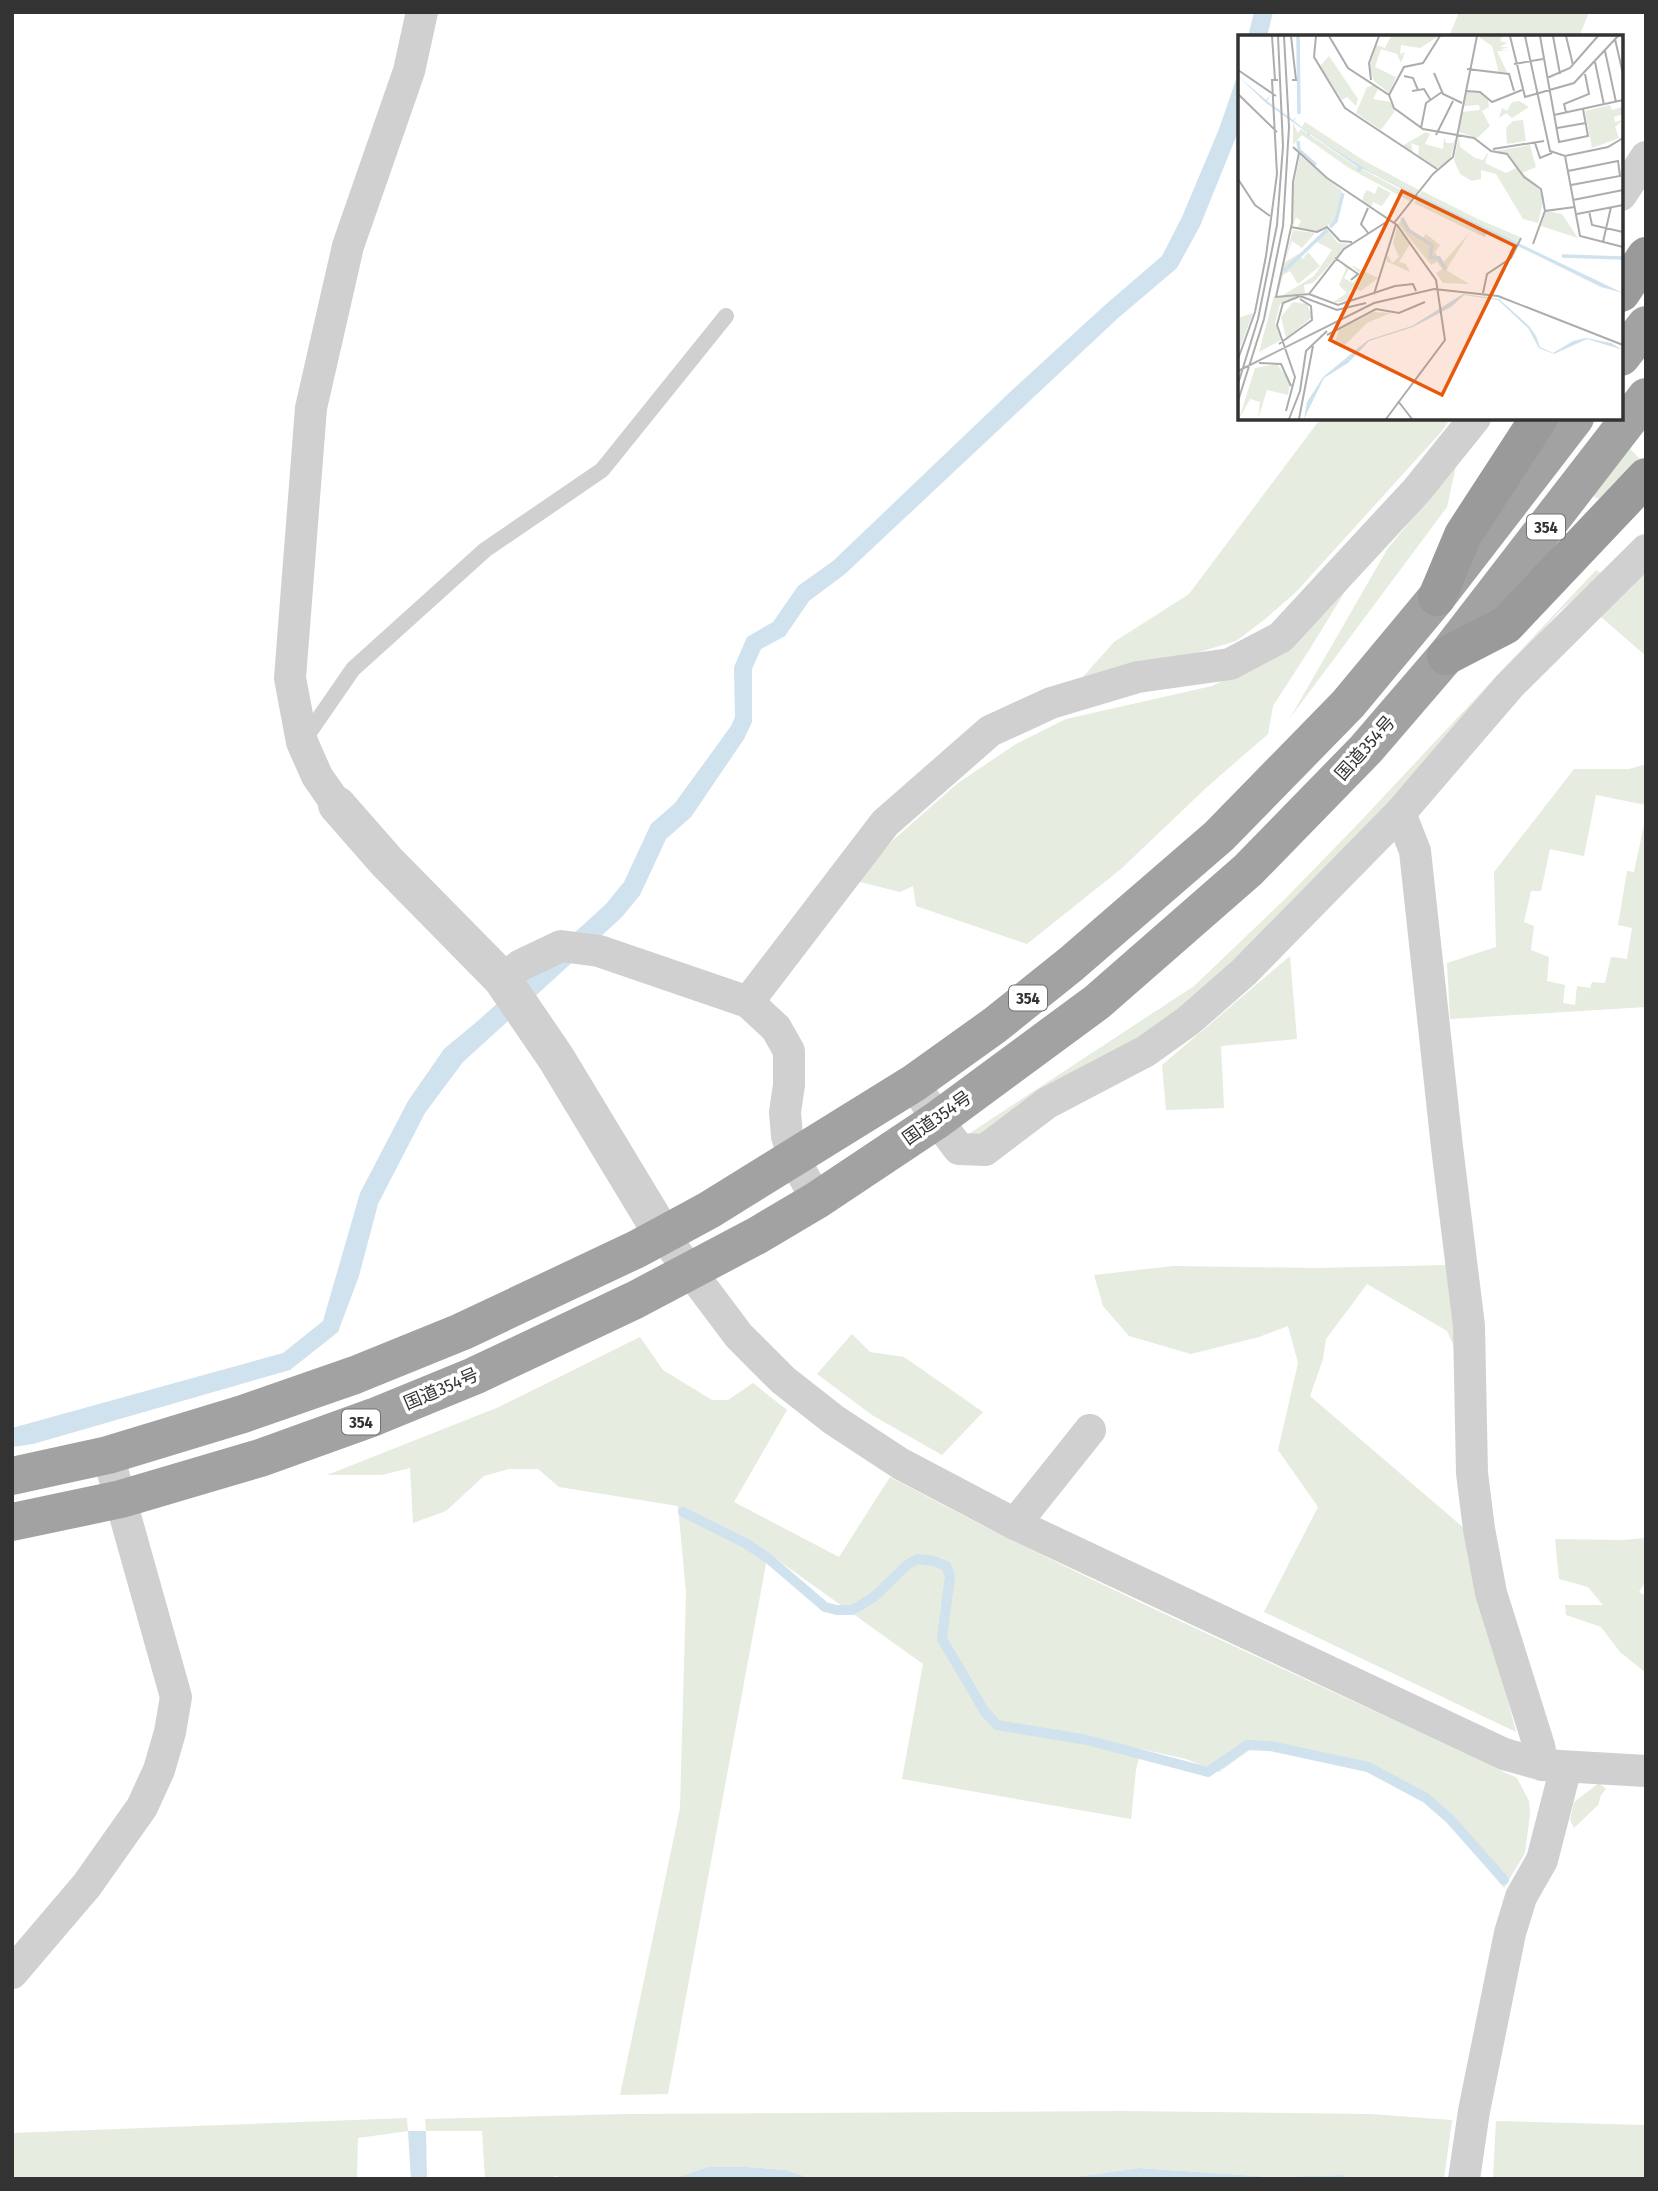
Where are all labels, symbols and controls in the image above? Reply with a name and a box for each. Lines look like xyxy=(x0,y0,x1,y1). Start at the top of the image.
inset map xyxy=(1238,35,1623,420)
road number: 354 xyxy=(1527,514,1565,540)
street label: 国道354号 xyxy=(1330,711,1400,785)
road number: 354 xyxy=(1009,986,1047,1010)
street label: 国道354号 xyxy=(898,1086,976,1150)
street label: 国道354号 xyxy=(400,1363,482,1415)
road number: 354 xyxy=(342,1410,380,1434)

